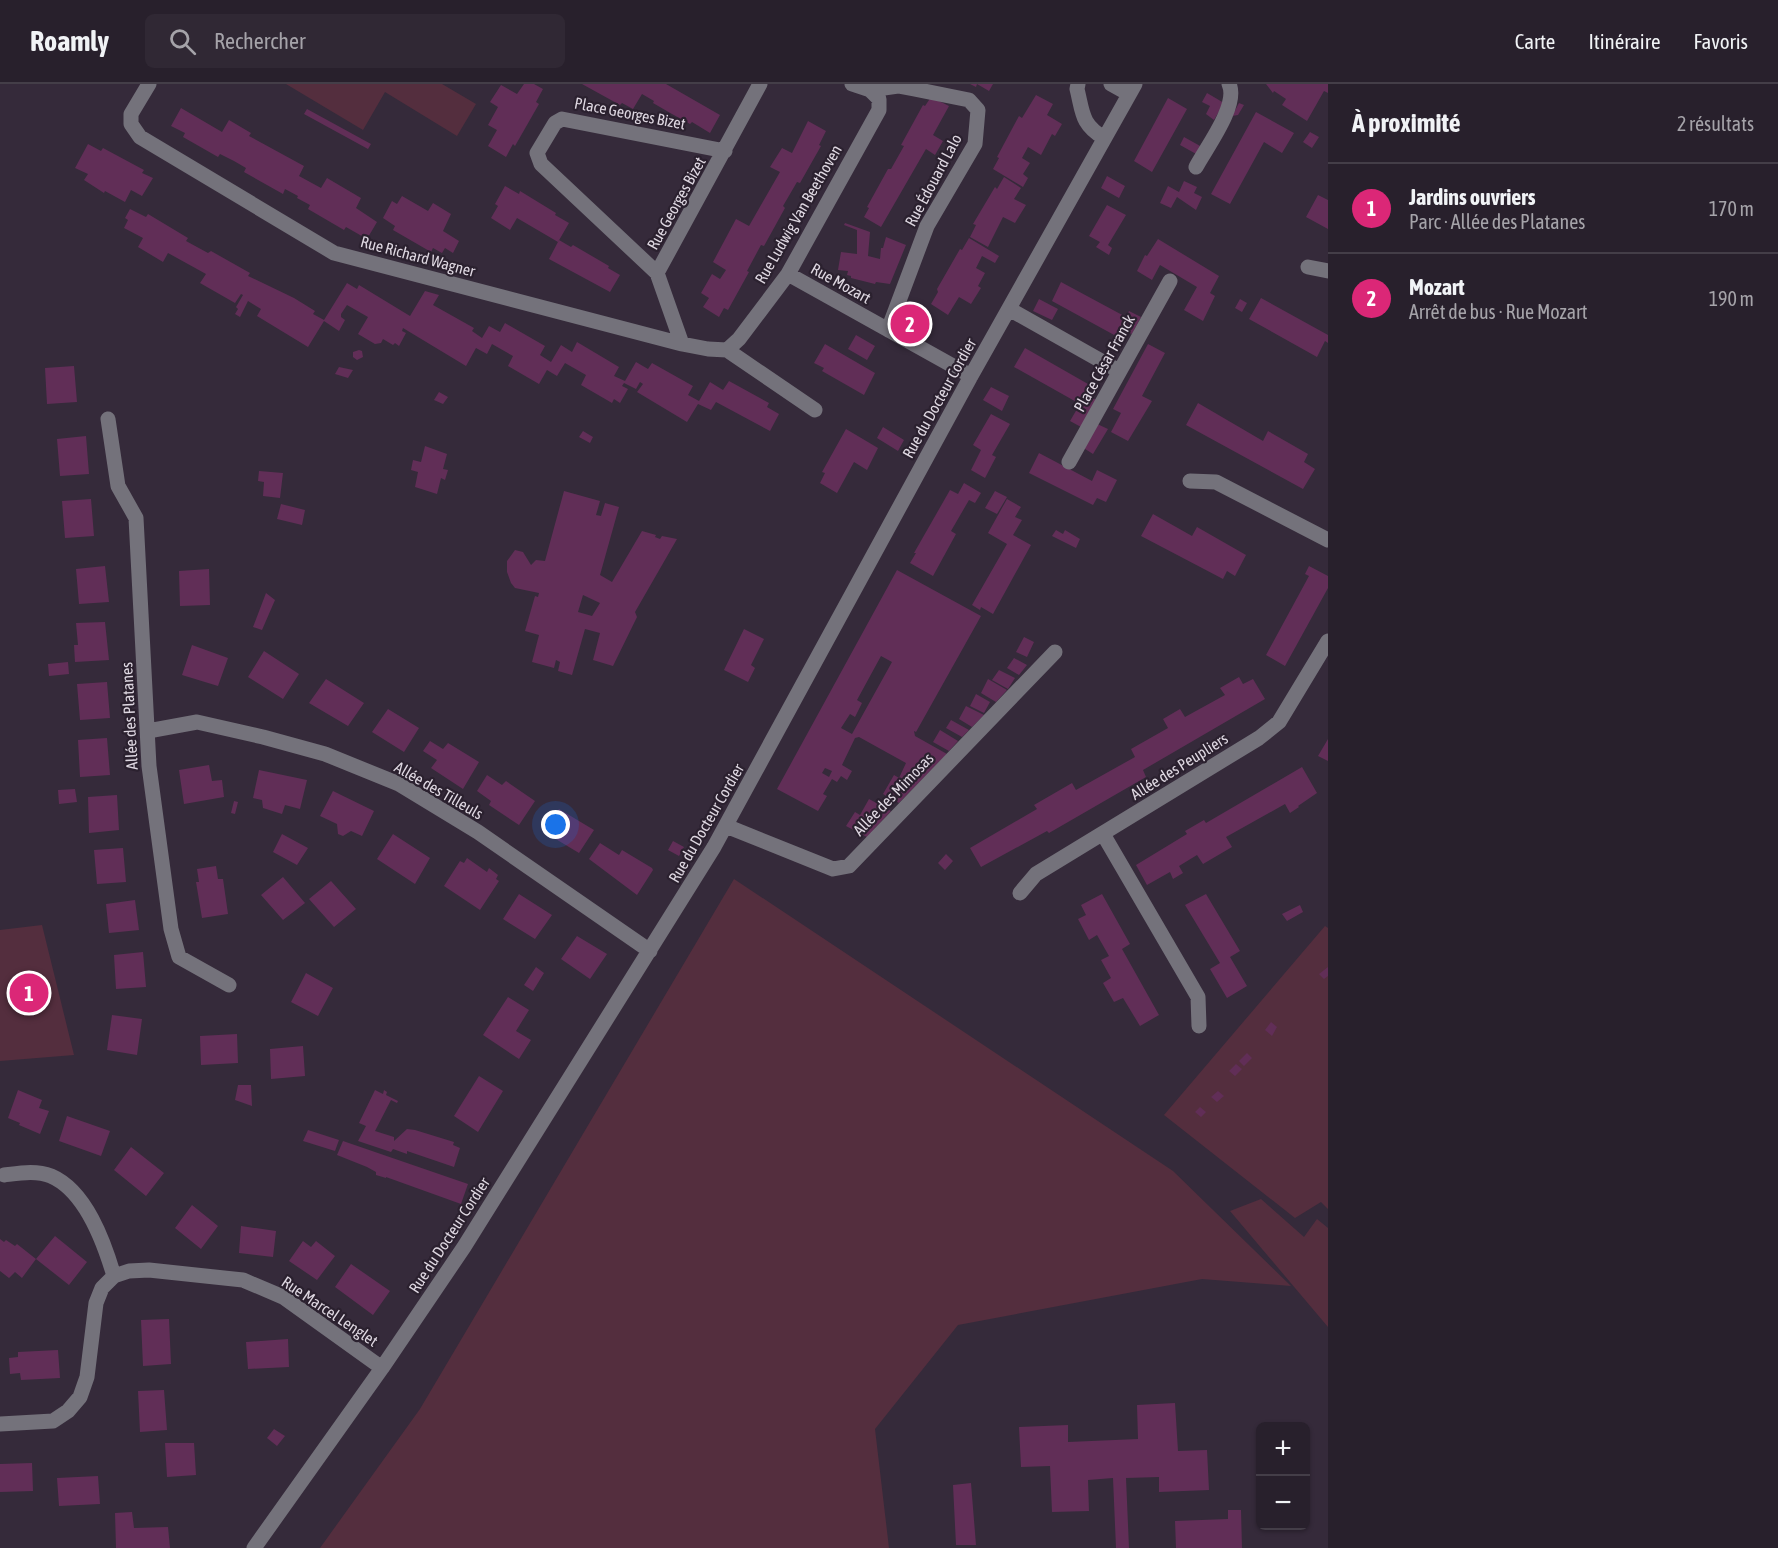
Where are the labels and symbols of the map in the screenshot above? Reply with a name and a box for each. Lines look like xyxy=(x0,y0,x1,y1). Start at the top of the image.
street label: Place Georges Bizet xyxy=(573,93,687,134)
street label: Rue Édouard Lalo xyxy=(901,131,965,229)
street label: Rue Ludwig Van Beethoven xyxy=(751,142,846,287)
street label: Rue Georges Bizet xyxy=(643,153,710,253)
street label: Rue Richard Wagner xyxy=(359,232,477,281)
street label: Rue Mozart xyxy=(808,259,874,307)
pin: 2 xyxy=(890,302,930,346)
street label: Place César Franck xyxy=(1070,311,1138,415)
street label: Rue du Docteur Cordier xyxy=(899,335,980,461)
street label: Allée des Platanes xyxy=(117,661,141,770)
street label: Allée des Peupliers xyxy=(1127,729,1232,804)
street label: Allée des Mimosas xyxy=(849,749,937,839)
street label: Allée des Tilleuls xyxy=(392,757,487,823)
street label: Rue du Docteur Cordier xyxy=(665,760,747,886)
your location xyxy=(541,810,570,839)
pin: 1 xyxy=(9,970,48,1016)
street label: Rue du Docteur Cordier xyxy=(405,1174,493,1296)
street label: Rue Marcel Lenglet xyxy=(278,1272,382,1351)

